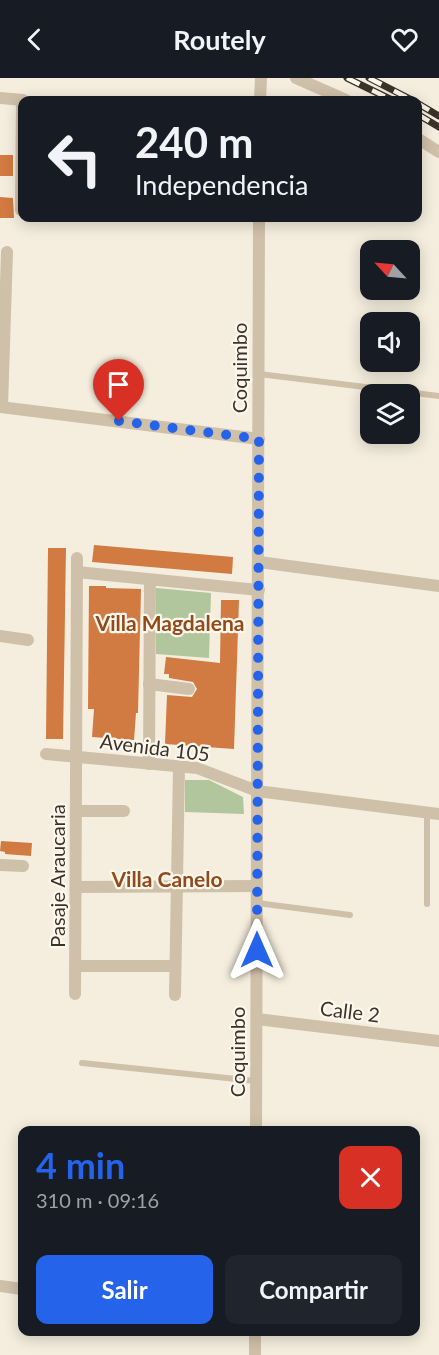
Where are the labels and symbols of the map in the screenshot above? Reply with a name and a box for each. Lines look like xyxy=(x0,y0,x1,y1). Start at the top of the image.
north arrow xyxy=(360,240,420,300)
street label: Coquimbo xyxy=(227,323,251,413)
pin xyxy=(93,359,144,421)
district label: Villa Magdalena xyxy=(95,610,244,635)
street label: Avenida 105 xyxy=(99,728,211,766)
street label: Pasaje Araucaria xyxy=(45,804,69,948)
district label: Villa Canelo xyxy=(110,866,223,891)
position arrow xyxy=(225,918,289,982)
street label: Calle 2 xyxy=(319,995,381,1027)
street label: Coquimbo xyxy=(225,1007,249,1097)

